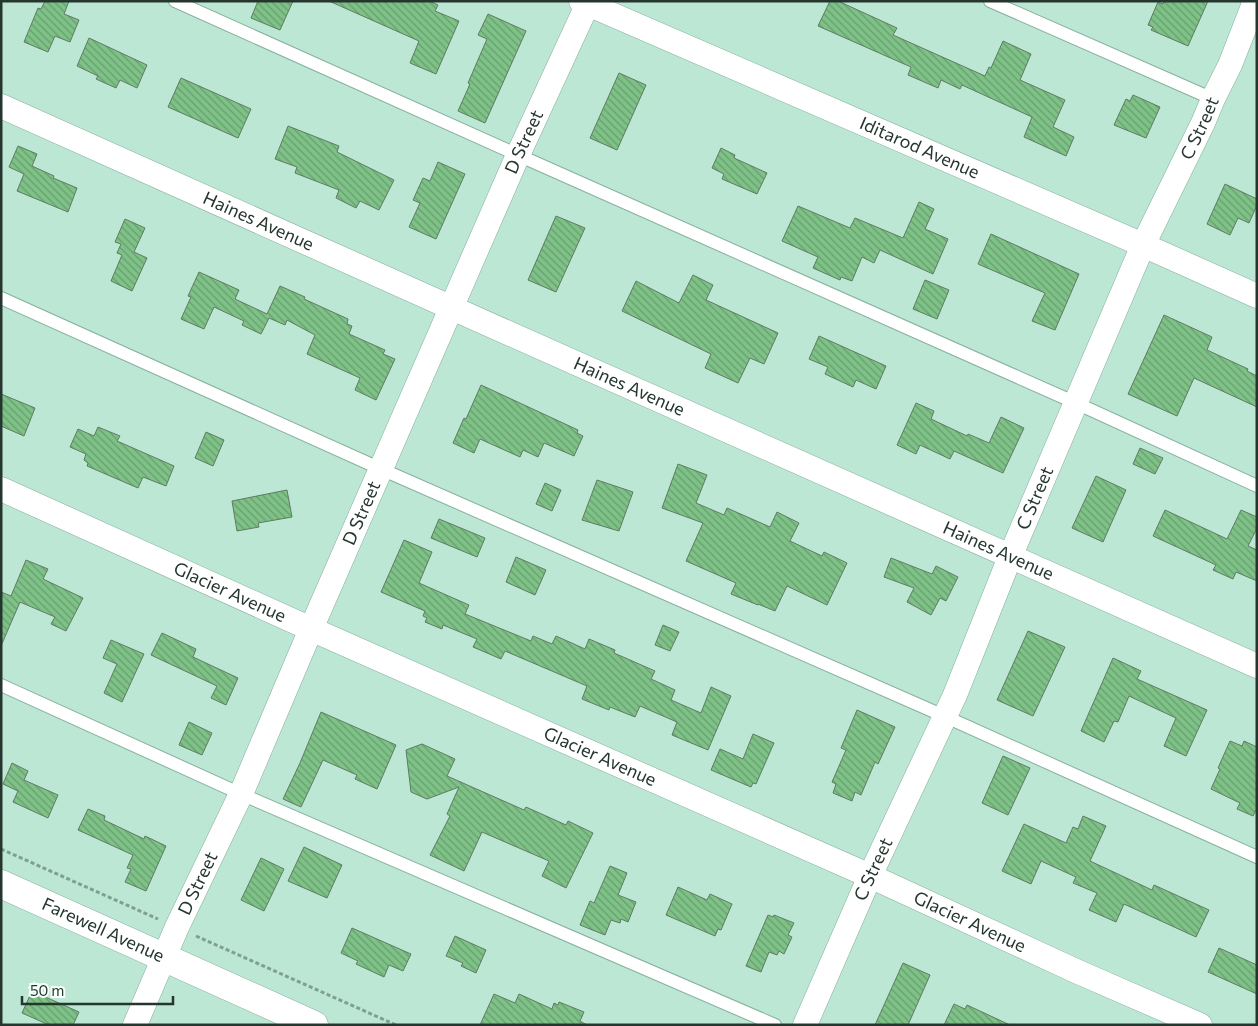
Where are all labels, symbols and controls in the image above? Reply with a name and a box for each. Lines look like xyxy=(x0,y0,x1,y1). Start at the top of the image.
street label: C Street xyxy=(1175,93,1223,163)
street label: D Street xyxy=(499,106,547,177)
street label: Iditarod Avenue xyxy=(857,111,983,183)
street label: Haines Avenue xyxy=(200,186,318,255)
street label: Haines Avenue xyxy=(571,352,688,420)
street label: C Street xyxy=(1011,463,1057,533)
street label: D Street xyxy=(337,477,384,548)
street label: Haines Avenue xyxy=(940,516,1058,584)
street label: Glacier Avenue xyxy=(171,556,290,626)
street label: Glacier Avenue xyxy=(541,721,660,790)
street label: C Street xyxy=(849,834,896,904)
street label: D Street xyxy=(172,848,222,918)
street label: Glacier Avenue xyxy=(911,886,1030,956)
street label: Farewell Avenue xyxy=(39,892,168,966)
scale bar xyxy=(22,974,174,1006)
text: 50 m xyxy=(30,981,64,999)

